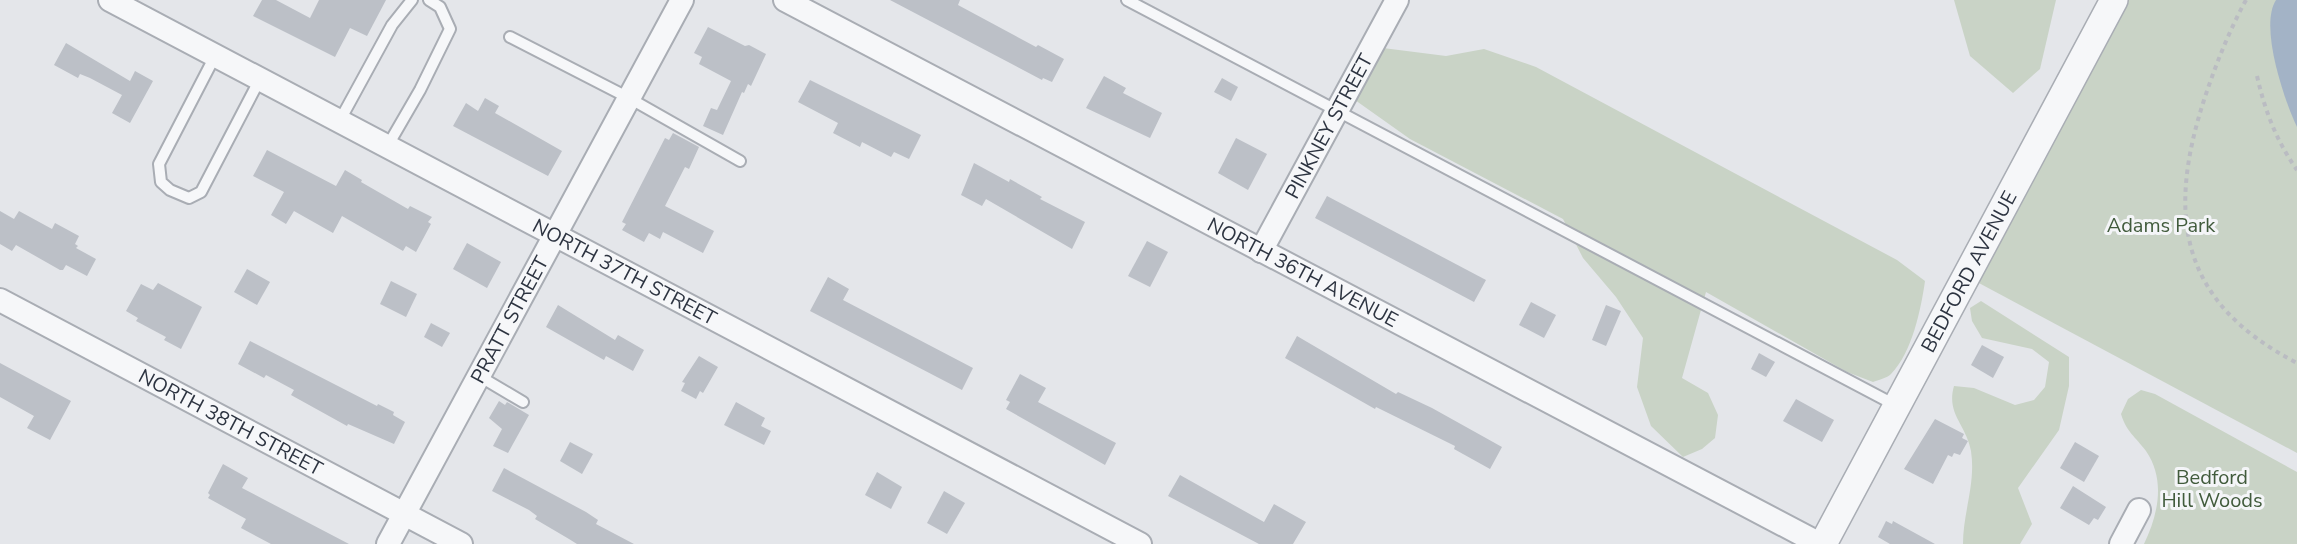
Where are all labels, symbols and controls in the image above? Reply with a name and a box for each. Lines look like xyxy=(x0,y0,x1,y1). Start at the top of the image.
street label: PINKNEY STREET xyxy=(1279,49,1379,204)
street label: BEDFORD AVENUE xyxy=(1915,186,2023,357)
street label: NORTH 36TH AVENUE xyxy=(1202,211,1403,334)
park label: Adams Park xyxy=(2107,212,2216,239)
street label: NORTH 37TH STREET xyxy=(528,213,721,332)
street label: PRATT STREET xyxy=(464,251,555,388)
street label: NORTH 38TH STREET xyxy=(134,363,327,482)
park label: Bedford Hill Woods xyxy=(2161,464,2263,514)

